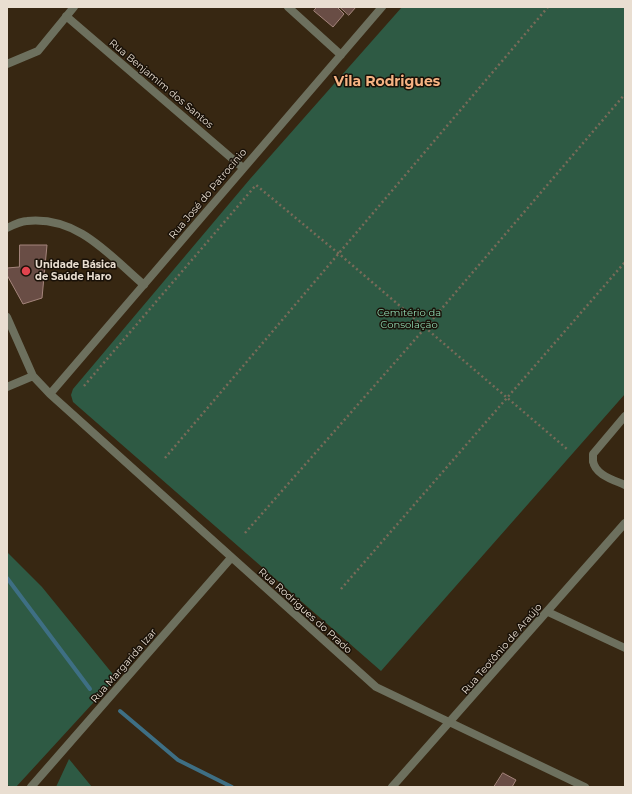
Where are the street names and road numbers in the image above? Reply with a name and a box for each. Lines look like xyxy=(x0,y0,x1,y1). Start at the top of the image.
street label: Rua Benjamim dos Santos xyxy=(106,37,216,131)
street label: Rua José do Patrocínio xyxy=(167,146,249,242)
street label: Rua Rodrigues do Prado xyxy=(256,566,354,656)
street label: Rua Teotônio de Araújo xyxy=(459,601,545,697)
street label: Rua Margarida Izar xyxy=(88,626,160,706)

